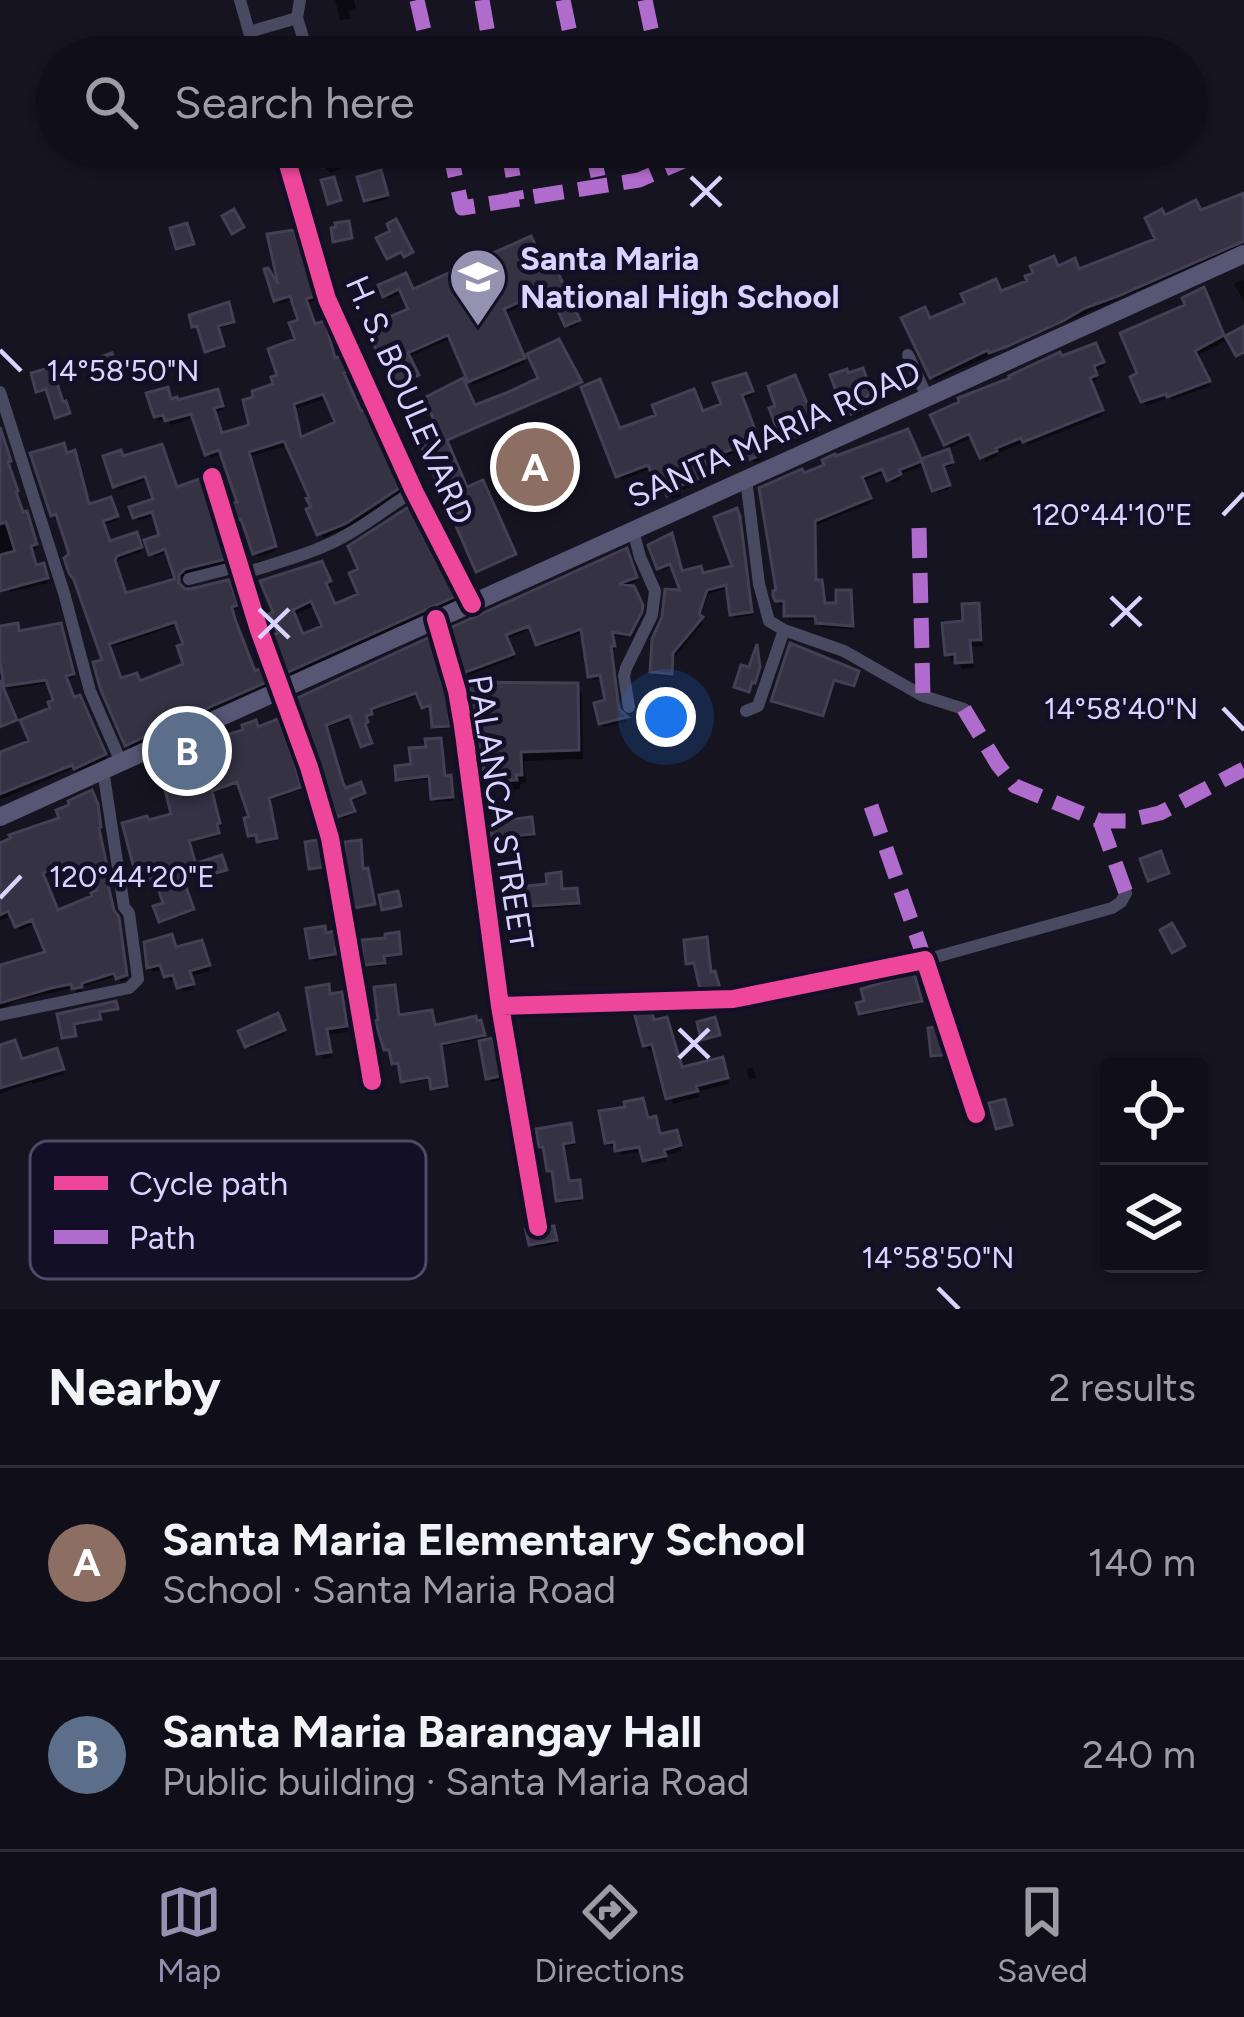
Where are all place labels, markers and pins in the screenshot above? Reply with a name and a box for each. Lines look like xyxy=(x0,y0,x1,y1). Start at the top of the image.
place label: Santa Maria National High School xyxy=(520,239,840,316)
school or university icon: Santa Maria National High School xyxy=(447,246,509,328)
pin: A xyxy=(496,422,574,512)
pin: B xyxy=(148,706,226,796)

